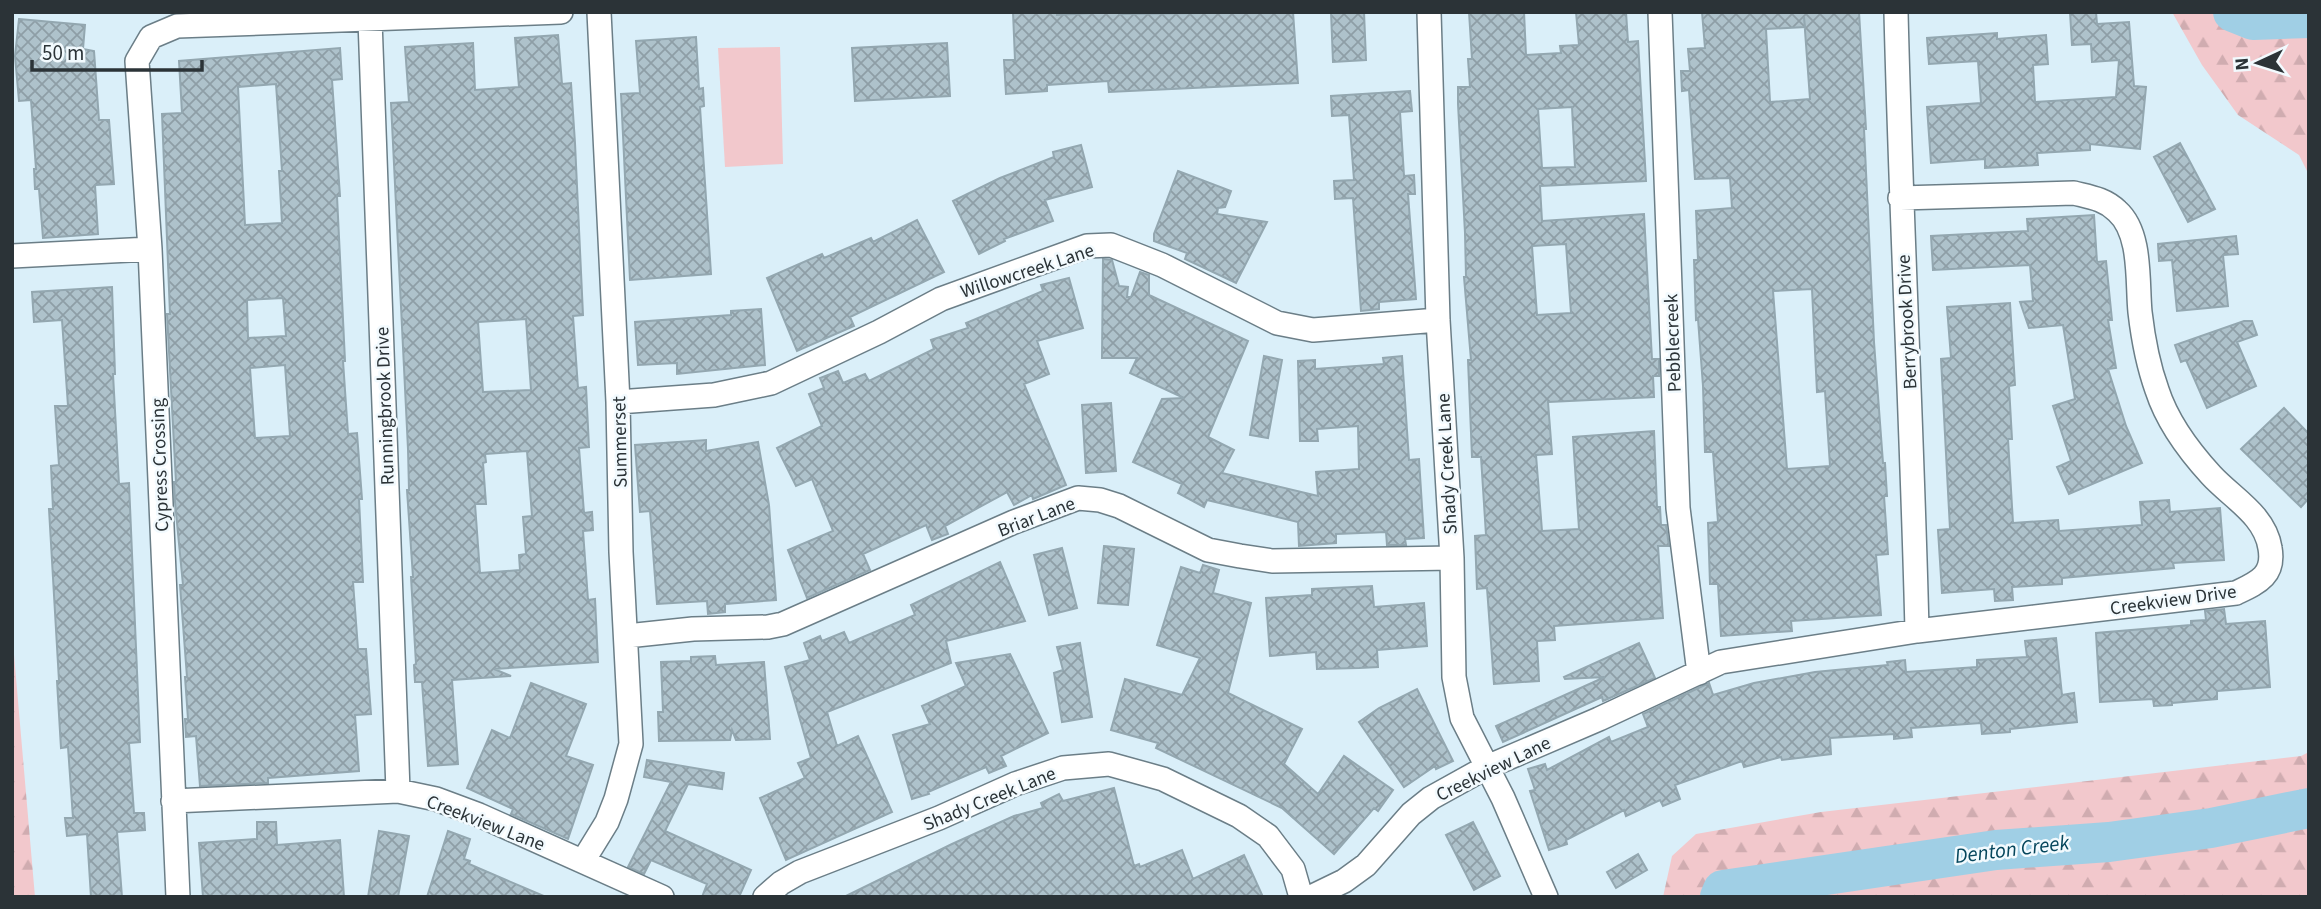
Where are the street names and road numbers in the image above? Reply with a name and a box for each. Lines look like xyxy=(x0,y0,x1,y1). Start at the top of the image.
street label: Willowcreek Lane xyxy=(957,237,1098,306)
street label: Berrybrook Drive xyxy=(1890,254,1925,390)
street label: Pebblecreek xyxy=(1658,293,1689,393)
street label: Runningbrook Drive xyxy=(369,326,402,486)
street label: Shady Creek Lane xyxy=(1430,393,1465,535)
street label: Summerset xyxy=(606,395,635,488)
street label: Cypress Crossing xyxy=(145,397,176,532)
street label: Briar Lane xyxy=(994,490,1079,545)
street label: Creekview Drive xyxy=(2108,578,2238,623)
street label: Creekview Lane xyxy=(1432,730,1556,809)
street label: Shady Creek Lane xyxy=(919,760,1060,838)
street label: Creekview Lane xyxy=(422,788,548,858)

